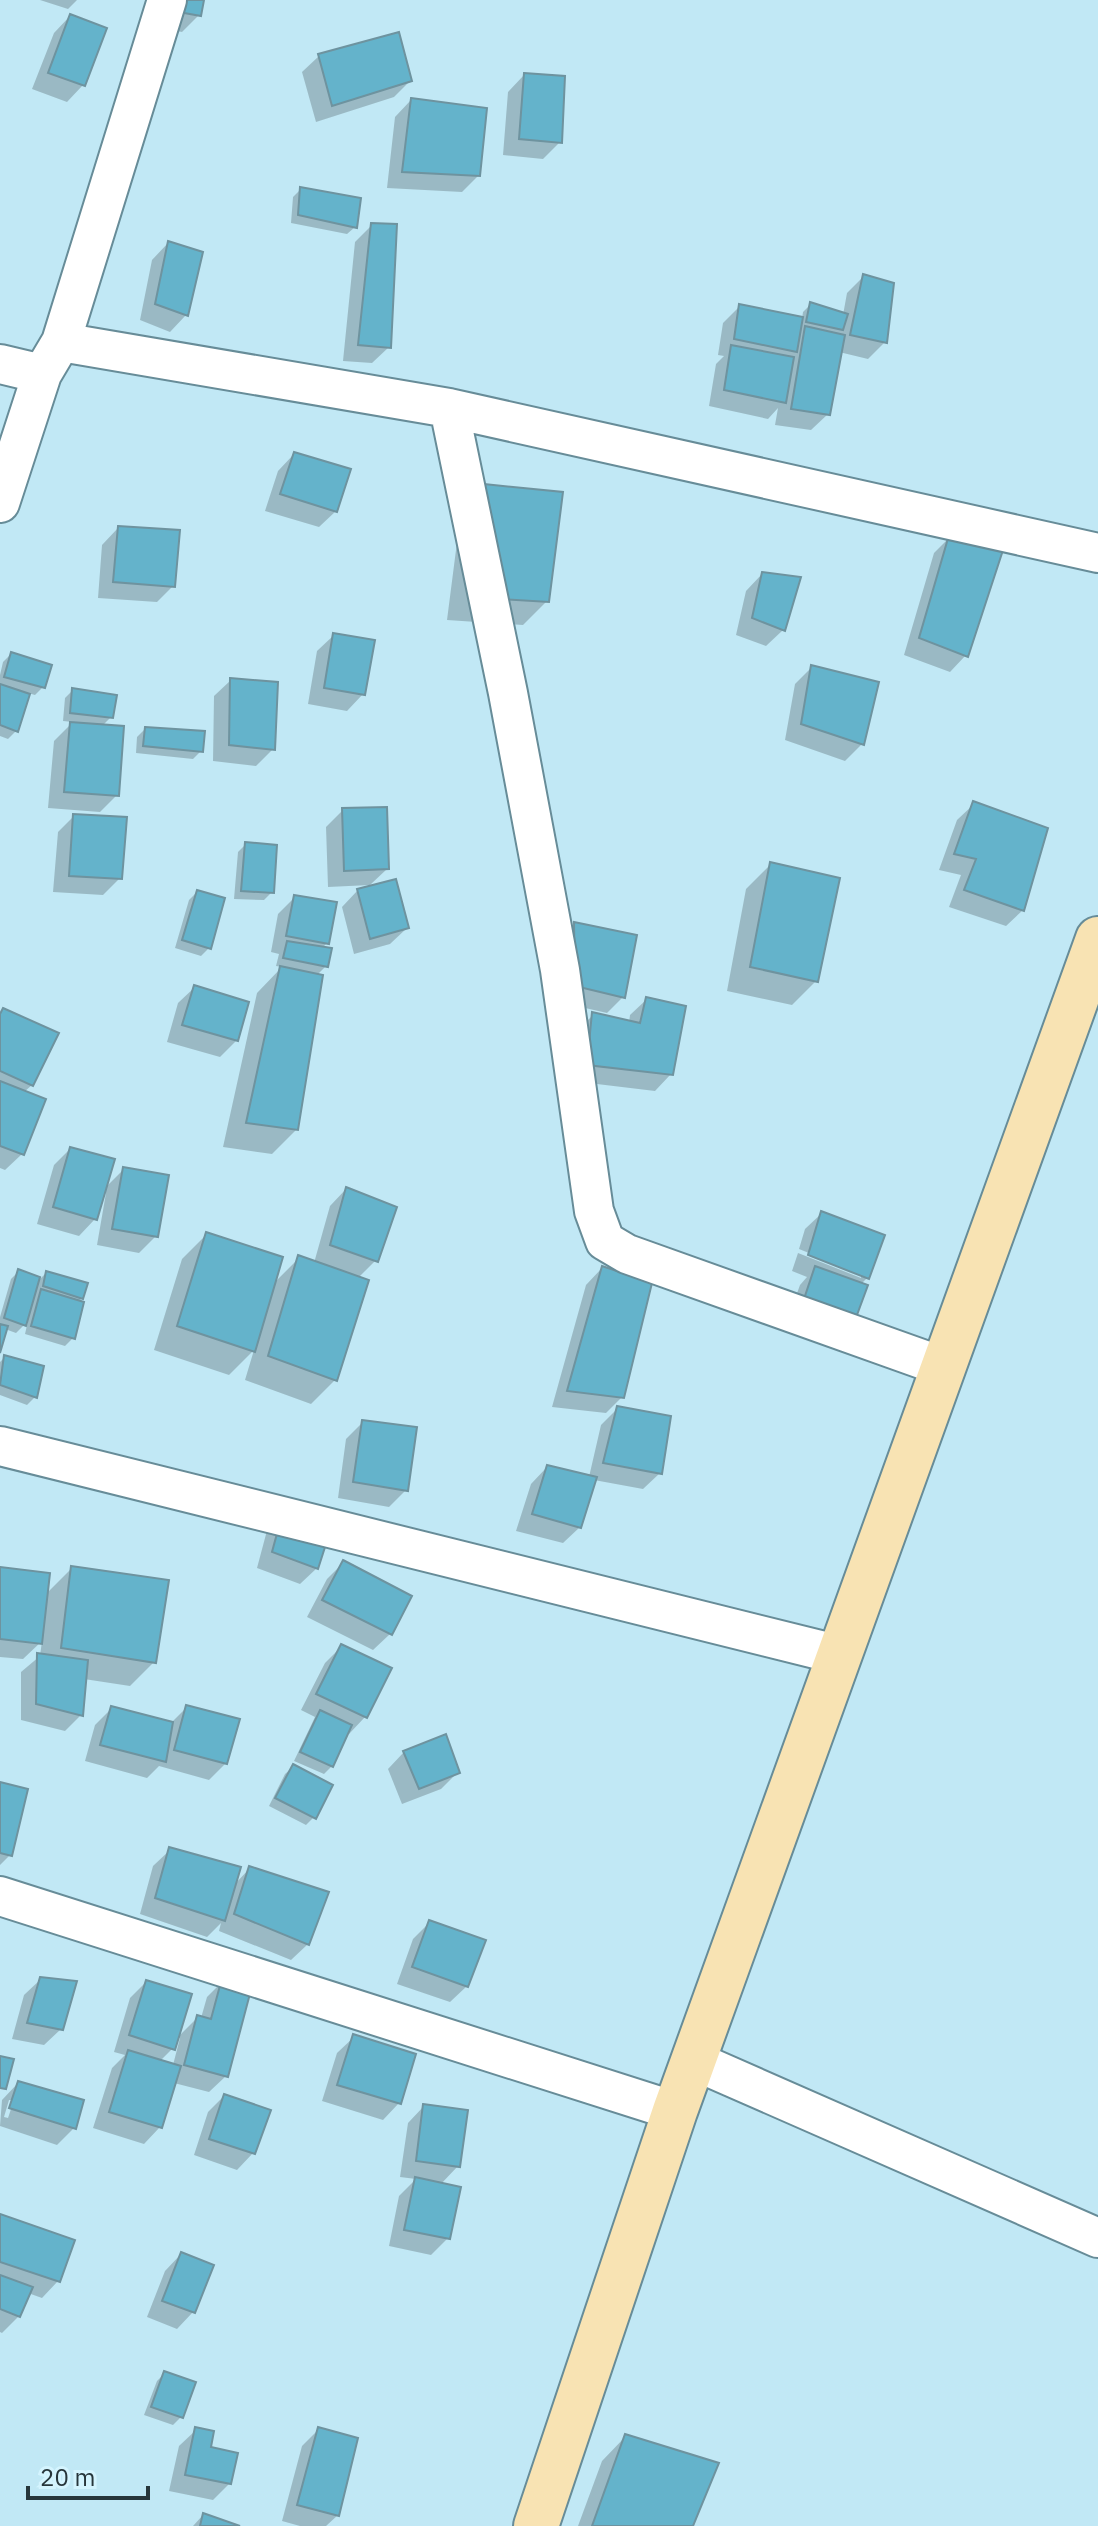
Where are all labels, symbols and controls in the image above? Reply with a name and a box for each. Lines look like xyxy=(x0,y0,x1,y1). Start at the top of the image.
scale bar xyxy=(28,2450,148,2500)
text: 20 m xyxy=(40,2461,95,2493)

